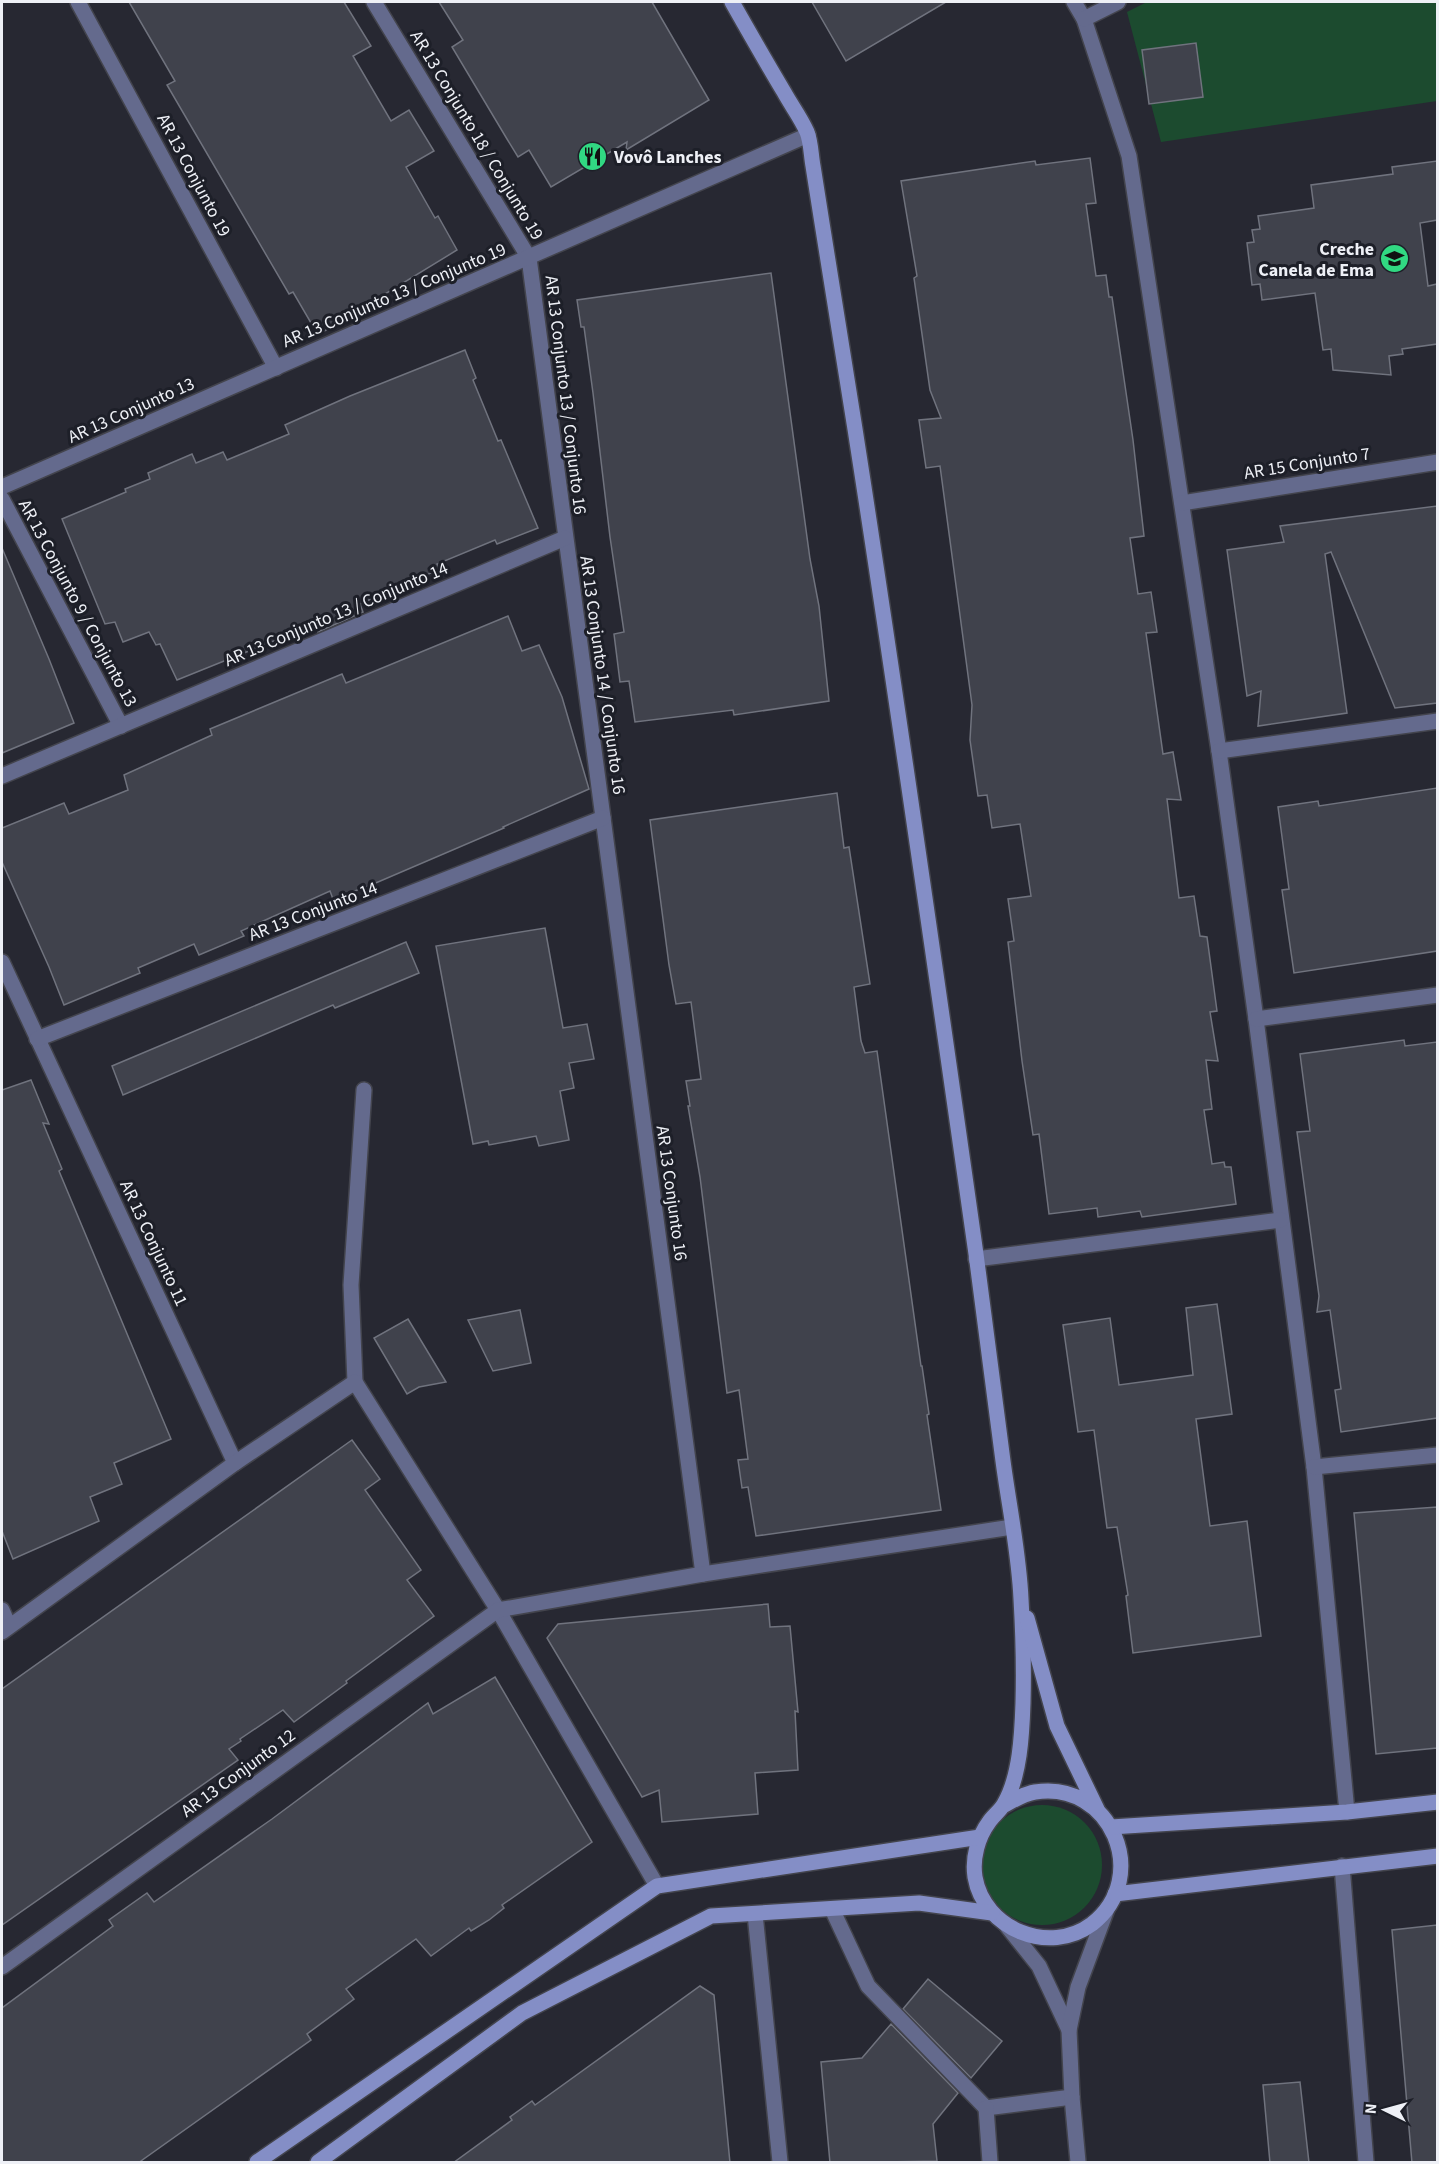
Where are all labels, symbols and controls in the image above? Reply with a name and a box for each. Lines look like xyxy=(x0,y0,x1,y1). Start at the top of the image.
street label: AR 13 Conjunto 18 / Conjunto 19 xyxy=(404,26,549,245)
street label: AR 13 Conjunto 19 xyxy=(151,109,237,241)
restaurant icon: Vovô Lanches xyxy=(577,141,609,173)
place label: Vovô Lanches xyxy=(613,145,722,170)
street label: AR 13 Conjunto 13 / Conjunto 19 xyxy=(279,237,510,354)
place label: Creche Canela de Ema xyxy=(1258,237,1374,283)
school or university icon: Creche Canela de Ema xyxy=(1379,243,1411,275)
street label: AR 13 Conjunto 13 / Conjunto 16 xyxy=(538,274,593,516)
street label: AR 13 Conjunto 13 xyxy=(64,371,199,450)
street label: AR 15 Conjunto 7 xyxy=(1242,441,1372,486)
street label: AR 13 Conjunto 9 / Conjunto 13 xyxy=(12,495,143,711)
street label: AR 13 Conjunto 14 / Conjunto 16 xyxy=(573,554,632,796)
street label: AR 13 Conjunto 13 / Conjunto 14 xyxy=(221,556,452,673)
street label: AR 13 Conjunto 14 xyxy=(245,875,381,948)
street label: AR 13 Conjunto 16 xyxy=(650,1124,693,1262)
street label: AR 13 Conjunto 11 xyxy=(113,1176,194,1310)
street label: AR 13 Conjunto 12 xyxy=(176,1723,301,1824)
north arrow xyxy=(1355,2080,1415,2140)
text: N xyxy=(1360,2103,1382,2115)

